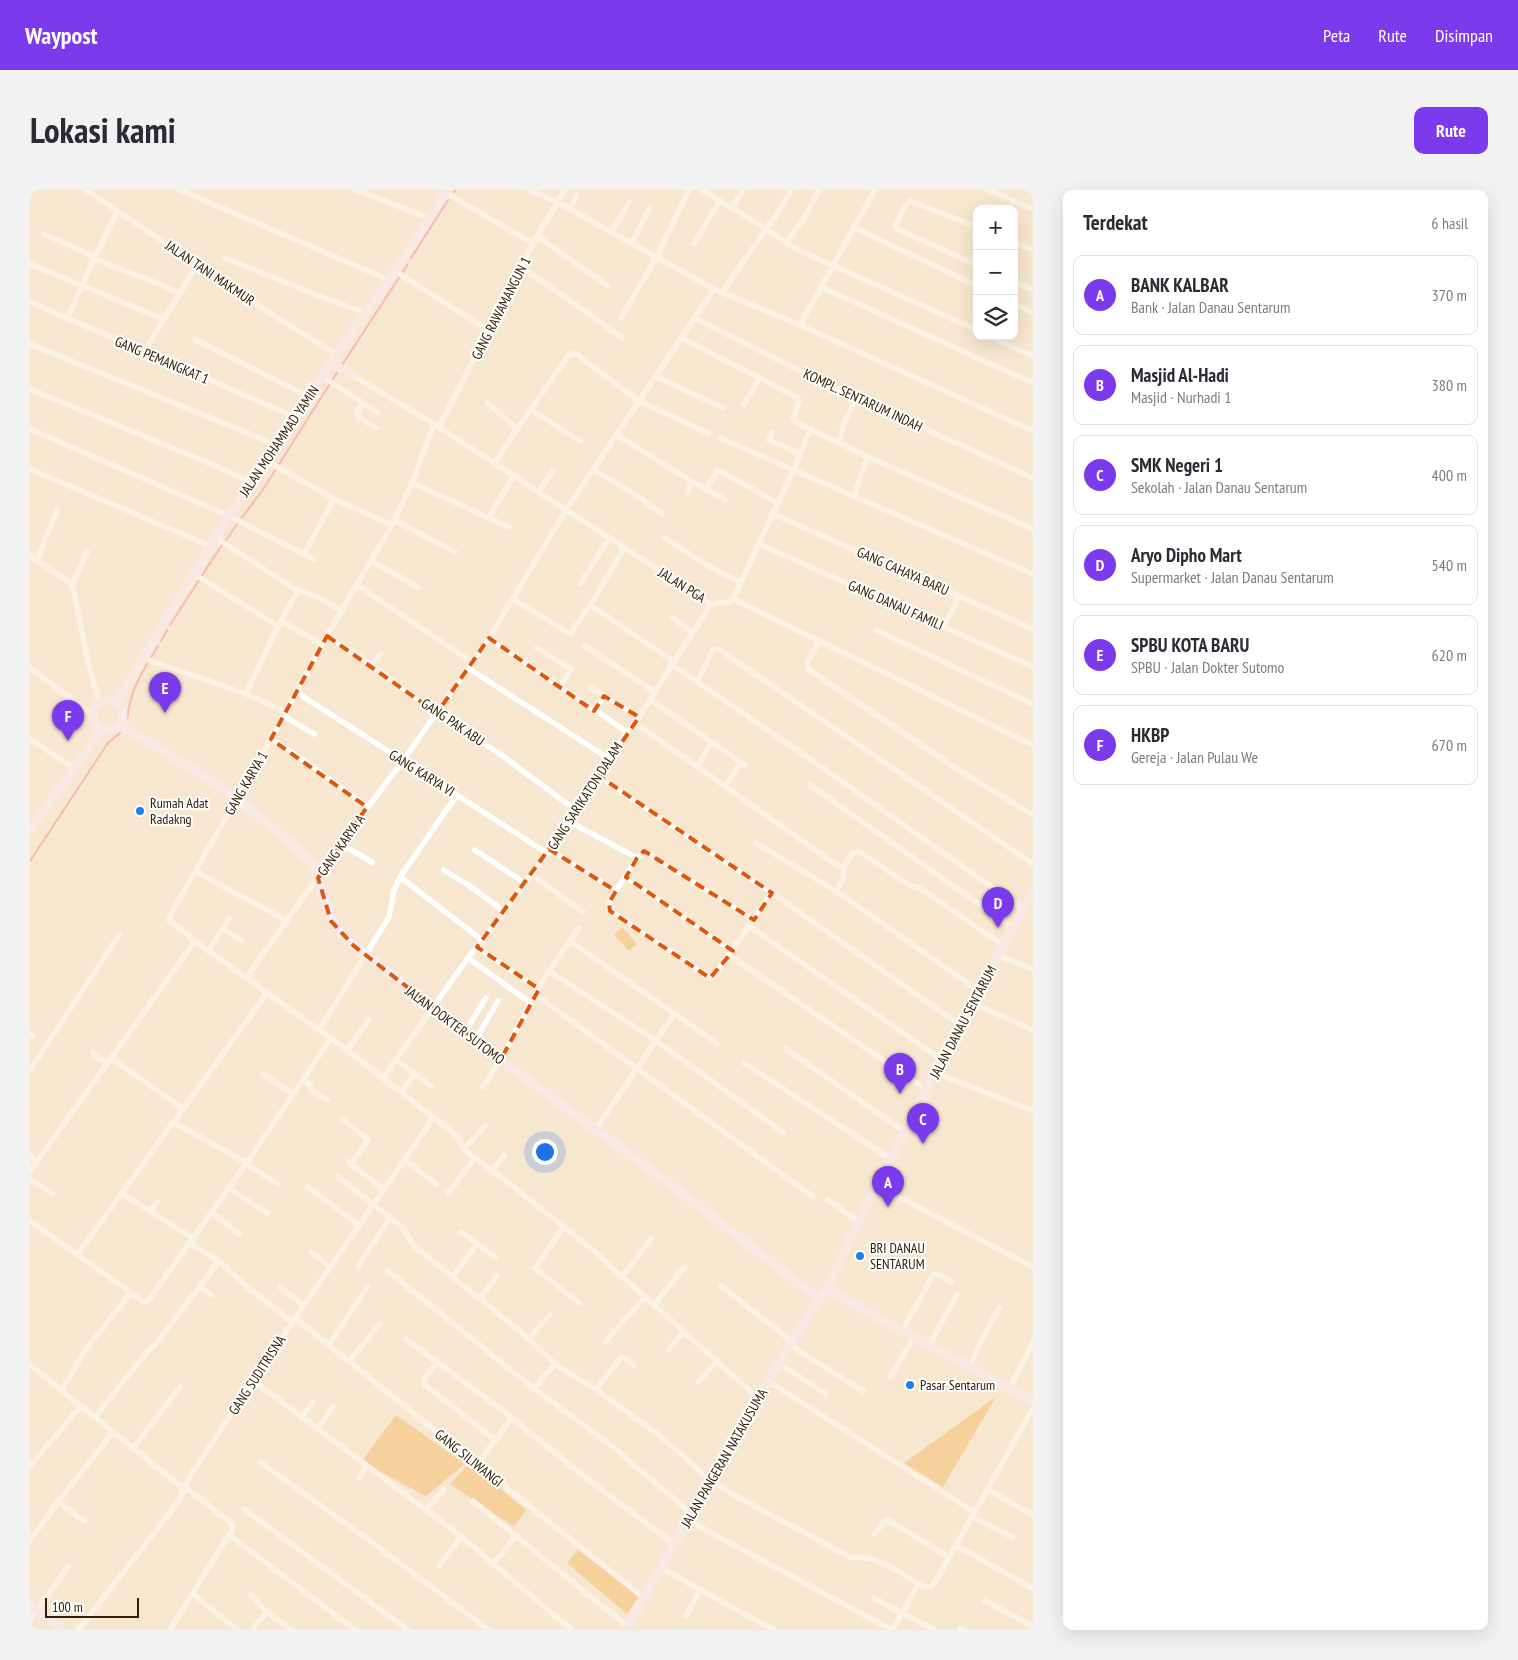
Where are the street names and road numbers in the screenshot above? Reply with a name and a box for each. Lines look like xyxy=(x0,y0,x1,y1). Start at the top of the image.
street label: JALAN TANI MAKMUR xyxy=(161,236,258,310)
street label: GANG RAWAMANGUN 1 xyxy=(467,253,535,363)
street label: GANG PEMANGKAT 1 xyxy=(112,332,212,388)
street label: KOMPL. SENTARUM INDAH xyxy=(801,364,925,436)
street label: JALAN MOHAMMAD YAMIN xyxy=(235,382,323,501)
street label: GANG CAHAYA BARU xyxy=(854,543,952,599)
street label: JALAN PGA xyxy=(654,563,709,607)
street label: GANG DANAU FAMILI xyxy=(845,576,947,634)
street label: GANG PAK ABU xyxy=(418,694,488,750)
street label: GANG SARIKATON DALAM xyxy=(543,739,627,853)
street label: GANG KARYA VI xyxy=(386,746,458,800)
street label: GANG KARYA 1 xyxy=(220,748,272,818)
street label: GANG KARYA A xyxy=(313,810,369,879)
street label: JALAN DANAU SENTARUM xyxy=(925,962,1000,1083)
street label: JALAN DOKTER SUTOMO xyxy=(401,981,509,1068)
street label: GANG SUDITRISNA xyxy=(225,1332,290,1418)
street label: JALAN PANGERAN NATAKUSUMA xyxy=(676,1385,771,1532)
street label: GANG SILIWANGI xyxy=(431,1425,507,1491)

